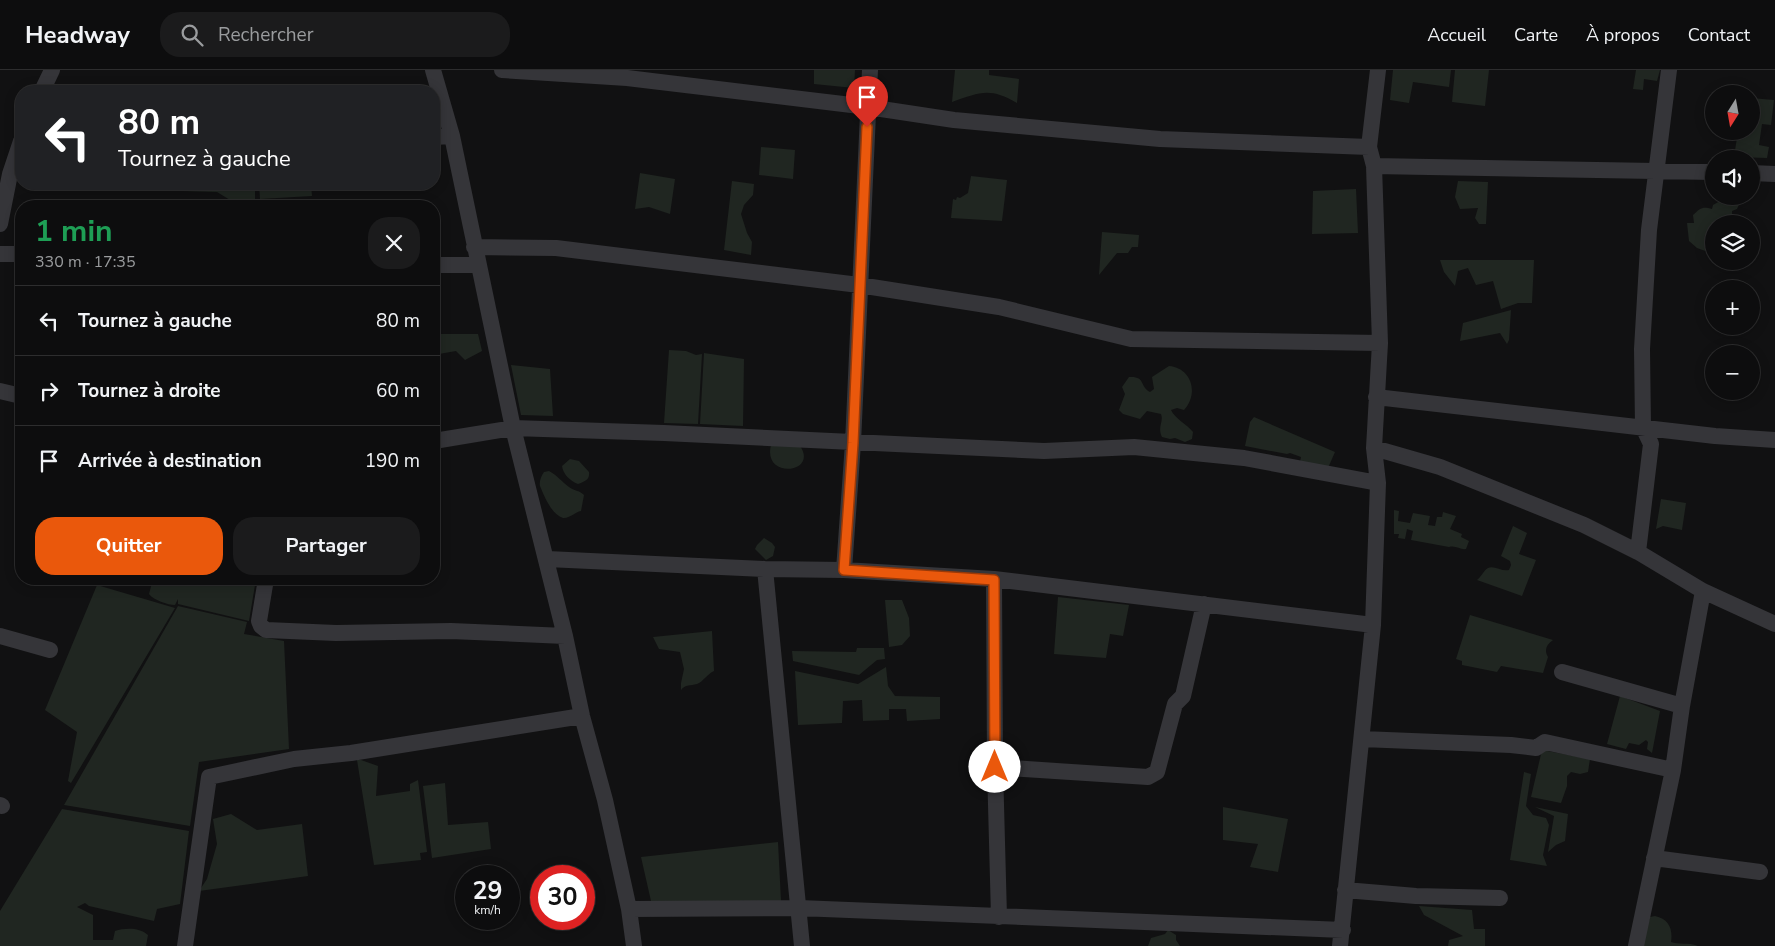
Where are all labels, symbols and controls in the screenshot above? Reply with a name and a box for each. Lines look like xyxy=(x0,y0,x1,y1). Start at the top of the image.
search box xyxy=(160,12,510,57)
text: Headway xyxy=(25,19,130,51)
icon: search xyxy=(178,21,206,49)
text: Rechercher xyxy=(218,22,313,48)
text: Accueil xyxy=(1427,23,1486,47)
text: Carte xyxy=(1514,23,1558,47)
text: À propos xyxy=(1586,23,1660,47)
text: Contact xyxy=(1688,23,1750,47)
pin xyxy=(846,76,888,127)
icon: arrive xyxy=(853,83,881,111)
north arrow xyxy=(1705,85,1760,140)
map controls xyxy=(1705,85,1760,400)
text: 80 m xyxy=(118,99,200,146)
icon: left xyxy=(35,105,100,170)
text: Tournez à gauche xyxy=(118,144,291,174)
button: sound xyxy=(1705,150,1760,205)
text: 1 min xyxy=(35,211,113,252)
button: layers xyxy=(1705,215,1760,270)
button: close xyxy=(368,217,420,269)
text: 330 m · 17:35 xyxy=(35,251,136,273)
button: + xyxy=(1705,280,1760,335)
icon: left xyxy=(35,307,63,335)
text: Tournez à gauche xyxy=(78,308,232,334)
text: 80 m xyxy=(376,308,420,334)
button: − xyxy=(1705,345,1760,400)
icon: right xyxy=(35,377,63,405)
text: Tournez à droite xyxy=(78,378,221,404)
text: 60 m xyxy=(376,378,420,404)
icon: arrive xyxy=(35,447,63,475)
text: Arrivée à destination xyxy=(78,448,262,474)
text: 190 m xyxy=(365,448,420,474)
button: Quitter xyxy=(35,517,223,575)
button: Partager xyxy=(233,517,420,575)
position arrow xyxy=(968,740,1020,792)
speed limit sign: 30 xyxy=(530,865,595,930)
text: 29 xyxy=(472,874,503,908)
text: km/h xyxy=(474,902,501,918)

